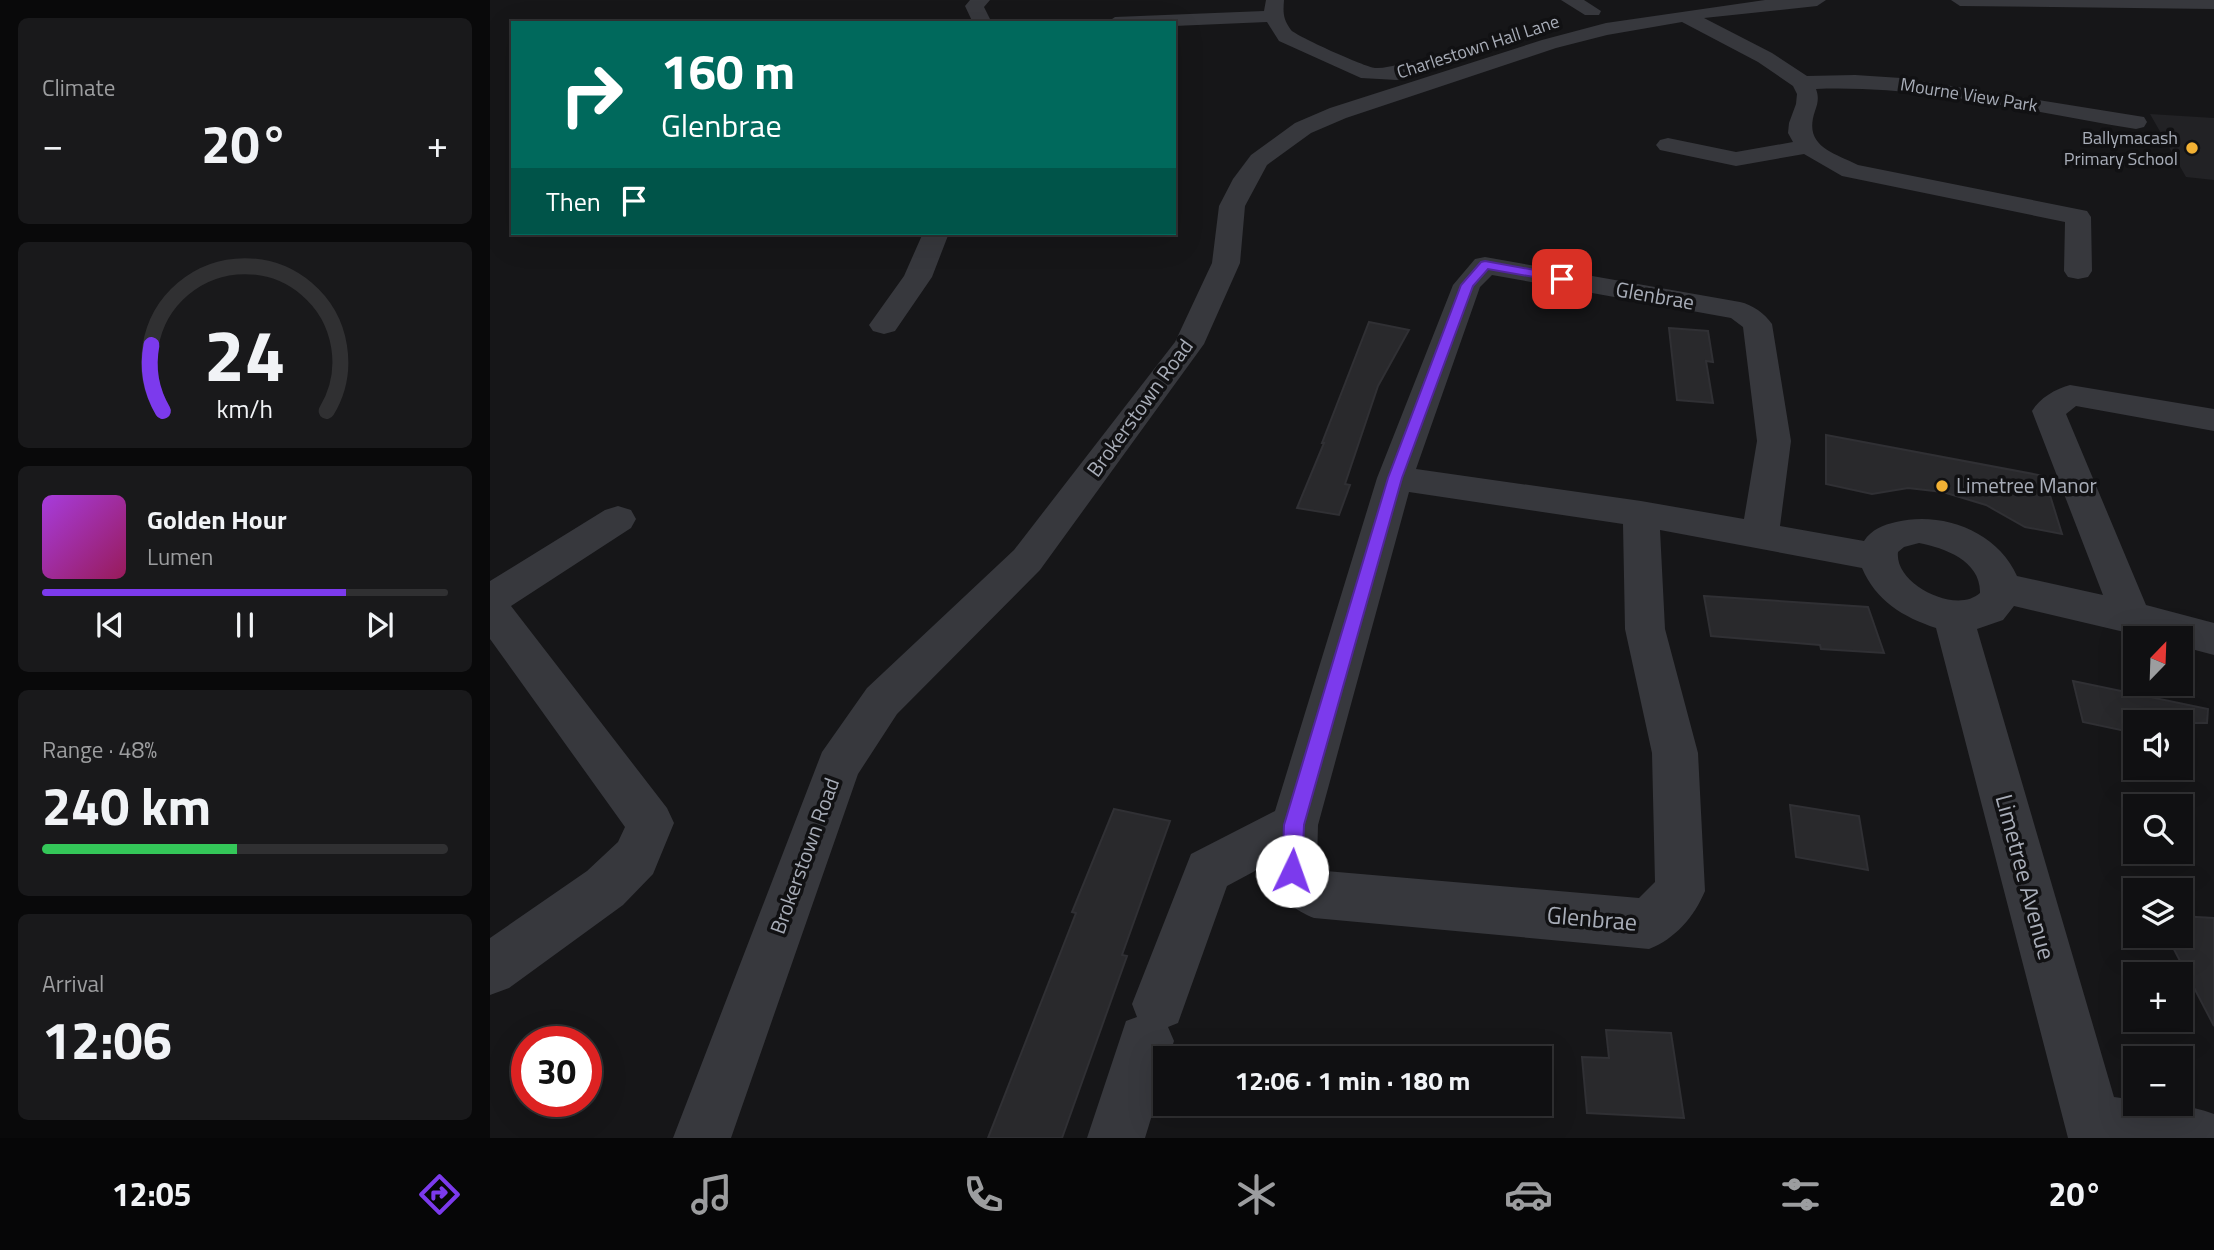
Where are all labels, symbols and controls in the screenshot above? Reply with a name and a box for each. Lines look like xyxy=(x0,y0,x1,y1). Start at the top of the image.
street label: Charlestown Hall Lane xyxy=(1393,8,1563,86)
text: 160 m xyxy=(661,33,795,108)
icon: right xyxy=(546,49,637,140)
text: Climate xyxy=(42,70,115,105)
street label: Mourne View Park xyxy=(1899,70,2040,119)
text: Glenbrae xyxy=(661,101,782,149)
text: 20° xyxy=(201,104,289,183)
text: − xyxy=(42,115,63,173)
text: + xyxy=(427,115,448,173)
place label: Ballymacash Primary School xyxy=(2064,124,2178,172)
marker: Ballymacash Primary School xyxy=(2184,140,2200,156)
text: Then xyxy=(546,182,601,221)
icon: arrive xyxy=(615,182,653,220)
pin xyxy=(1532,249,1592,309)
icon: arrive xyxy=(1543,260,1581,298)
street label: Glenbrae xyxy=(1613,272,1697,318)
text: 24 xyxy=(204,299,286,409)
street label: Brokerstown Road xyxy=(1078,332,1200,483)
text: km/h xyxy=(217,390,273,428)
place label: Limetree Manor xyxy=(1956,469,2097,501)
marker: Limetree Manor xyxy=(1934,478,1950,494)
text: Golden Hour xyxy=(147,500,287,539)
text: Lumen xyxy=(147,539,213,574)
icon: previous xyxy=(91,606,129,644)
icon: pause xyxy=(226,606,264,644)
icon: next xyxy=(361,606,399,644)
north arrow xyxy=(2123,626,2193,696)
map controls xyxy=(2123,626,2193,1116)
button: sound xyxy=(2123,710,2193,780)
text: Range · 48% xyxy=(42,732,157,767)
text: 240 km xyxy=(42,766,211,845)
street label: Brokerstown Road xyxy=(761,773,847,938)
street label: Limetree Avenue xyxy=(1987,790,2065,963)
button: search xyxy=(2123,794,2193,864)
position arrow xyxy=(1255,834,1329,908)
button: layers xyxy=(2123,878,2193,948)
street label: Glenbrae xyxy=(1545,896,1639,940)
button: + xyxy=(2123,962,2193,1032)
text: Arrival xyxy=(42,966,104,1001)
text: 12:06 xyxy=(42,1000,172,1079)
speed limit sign: 30 xyxy=(511,1026,602,1117)
button: − xyxy=(2123,1046,2193,1116)
text: 12:06 · 1 min · 180 m xyxy=(1235,1061,1470,1100)
text: 12:05 xyxy=(112,1170,192,1218)
icon: directions xyxy=(415,1170,464,1219)
icon: music xyxy=(687,1170,736,1219)
icon: phone xyxy=(959,1170,1008,1219)
icon: climate xyxy=(1232,1170,1281,1219)
icon: car xyxy=(1504,1170,1553,1219)
icon: filters xyxy=(1776,1170,1825,1219)
text: 20° xyxy=(2048,1170,2102,1218)

